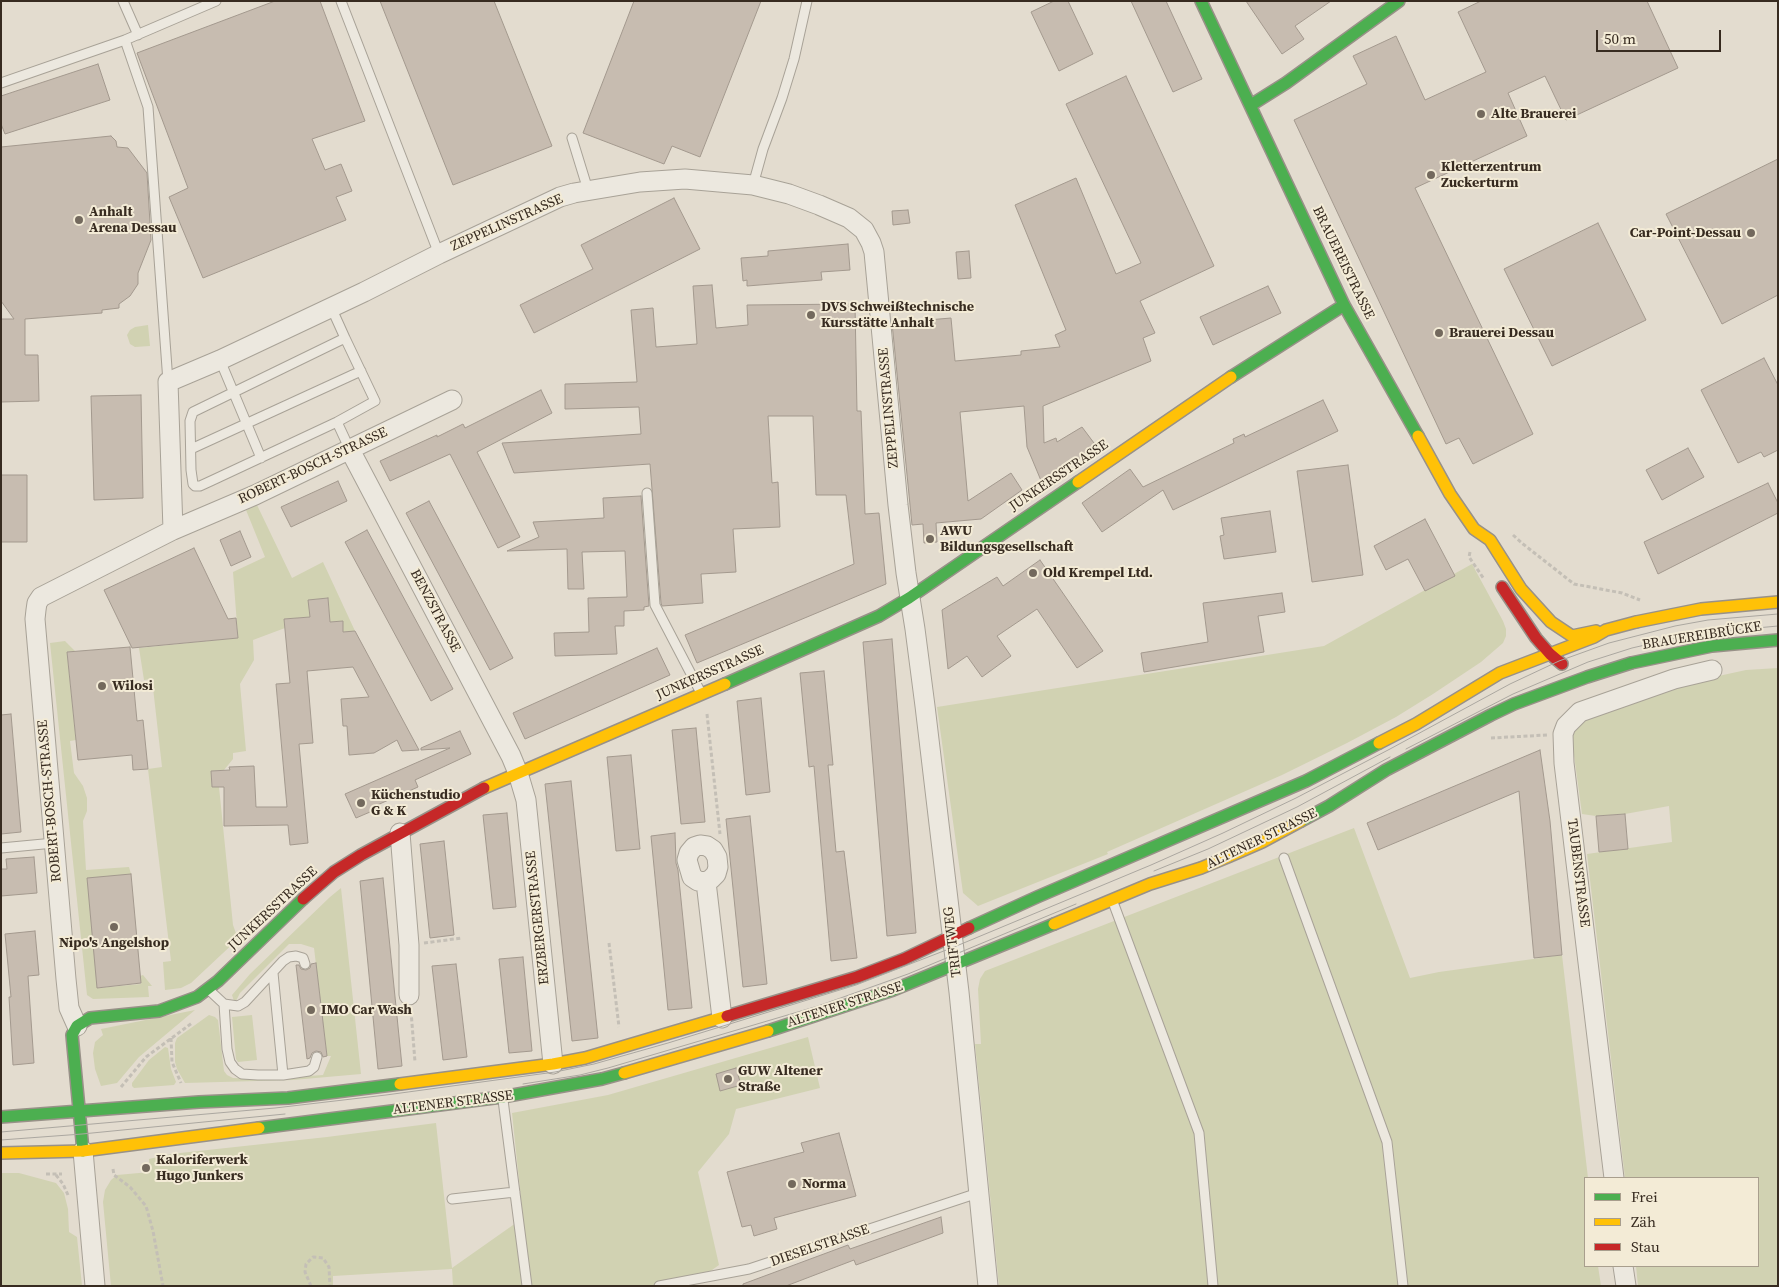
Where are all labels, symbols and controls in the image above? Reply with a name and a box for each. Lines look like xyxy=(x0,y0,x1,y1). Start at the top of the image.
scale bar xyxy=(1599,20,1724,52)
text: 50 m xyxy=(1604,28,1636,49)
place label: Alte Brauerei xyxy=(1491,106,1577,122)
marker: Alte Brauerei xyxy=(1475,108,1487,120)
place label: Kletterzentrum Zuckerturm xyxy=(1441,159,1541,192)
marker: Kletterzentrum Zuckerturm xyxy=(1425,169,1437,181)
street label: ZEPPELINSTRASSE xyxy=(448,191,566,255)
place label: Anhalt Arena Dessau xyxy=(89,204,177,236)
street label: BRAUEREISTRASSE xyxy=(1308,204,1378,322)
marker: Anhalt Arena Dessau xyxy=(73,214,85,226)
place label: Car-Point-Dessau xyxy=(1630,225,1741,241)
marker: Car-Point-Dessau xyxy=(1745,227,1757,239)
place label: DVS Schweißtechnische Kursstätte Anhalt xyxy=(821,299,974,332)
marker: DVS Schweißtechnische Kursstätte Anhalt xyxy=(805,309,817,321)
place label: Brauerei Dessau xyxy=(1449,325,1554,341)
marker: Brauerei Dessau xyxy=(1433,327,1445,339)
street label: ZEPPELINSTRASSE xyxy=(875,347,903,469)
street label: ROBERT-BOSCH-STRASSE xyxy=(236,424,390,508)
street label: JUNKERSSTRASSE xyxy=(1006,437,1112,515)
place label: AWU Bildungsgesellschaft xyxy=(940,523,1073,556)
marker: AWU Bildungsgesellschaft xyxy=(924,533,936,545)
place label: Old Krempel Ltd. xyxy=(1043,565,1153,581)
street label: BENZSTRASSE xyxy=(406,567,464,655)
marker: Old Krempel Ltd. xyxy=(1027,567,1039,579)
street label: BRAUEREIBRÜCKE xyxy=(1641,618,1763,654)
street label: JUNKERSSTRASSE xyxy=(654,642,766,704)
place label: Wilosi xyxy=(112,678,153,694)
marker: Wilosi xyxy=(96,680,108,692)
street label: ROBERT-BOSCH-STRASSE xyxy=(35,719,65,883)
place label: Küchenstudio G & K xyxy=(371,787,461,820)
marker: Küchenstudio G & K xyxy=(355,797,367,809)
street label: ALTENER STRASSE xyxy=(1204,805,1320,873)
street label: TAUBENSTRASSE xyxy=(1563,818,1593,928)
street label: ERZBERGERSTRASSE xyxy=(523,850,553,986)
street label: JUNKERSSTRASSE xyxy=(225,863,321,955)
street label: TRIFTWEG xyxy=(940,906,966,978)
marker: Nipo's Angelshop xyxy=(108,921,120,933)
place label: Nipo's Angelshop xyxy=(59,935,169,951)
street label: ALTENER STRASSE xyxy=(785,978,905,1032)
place label: IMO Car Wash xyxy=(321,1002,412,1018)
marker: IMO Car Wash xyxy=(305,1004,317,1016)
place label: GUW Altener Straße xyxy=(738,1063,823,1096)
marker: GUW Altener Straße xyxy=(722,1073,734,1085)
street label: ALTENER STRASSE xyxy=(392,1087,514,1119)
place label: Kaloriferwerk Hugo Junkers xyxy=(156,1152,248,1184)
marker: Kaloriferwerk Hugo Junkers xyxy=(140,1162,152,1174)
place label: Norma xyxy=(802,1176,846,1192)
legend xyxy=(1584,1177,1759,1267)
marker: Norma xyxy=(786,1178,798,1190)
text: Frei xyxy=(1631,1186,1658,1207)
text: Zäh xyxy=(1631,1211,1656,1232)
street label: DIESELSTRASSE xyxy=(768,1221,872,1271)
text: Stau xyxy=(1631,1236,1660,1257)

